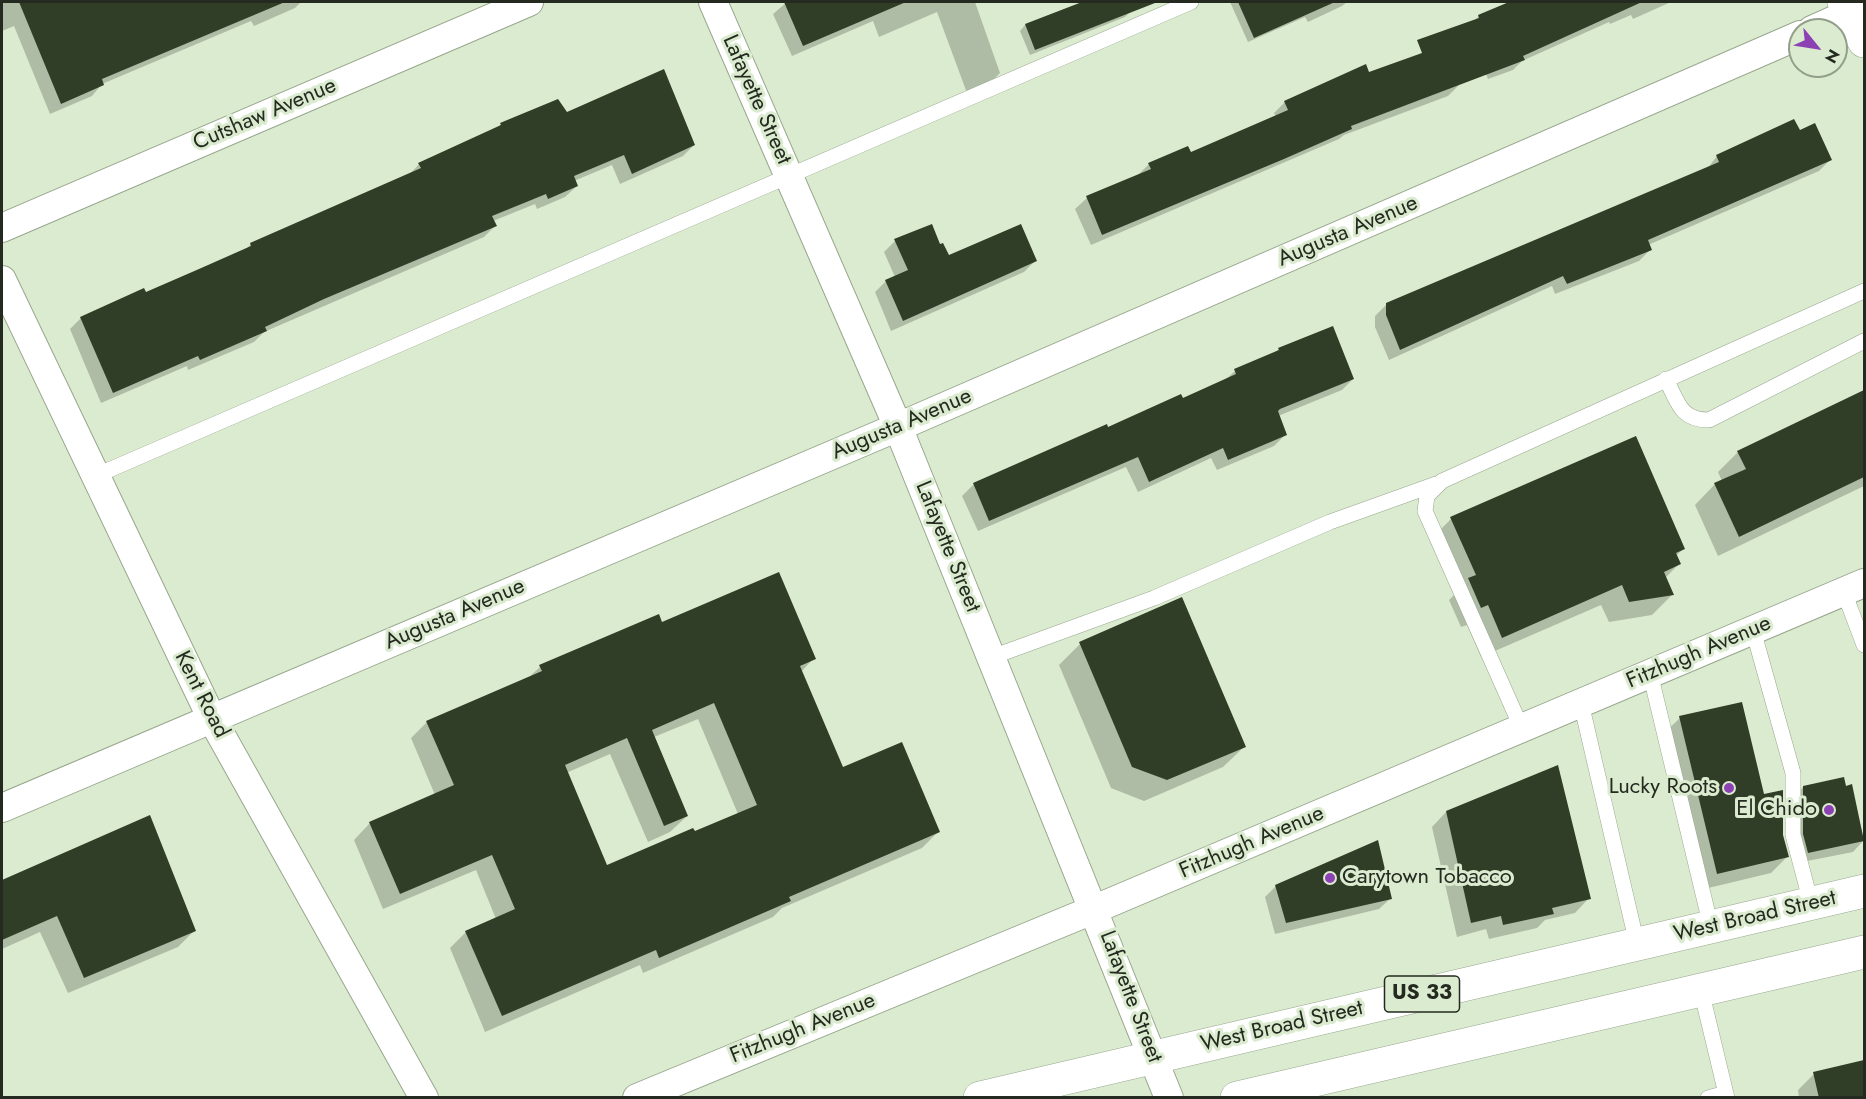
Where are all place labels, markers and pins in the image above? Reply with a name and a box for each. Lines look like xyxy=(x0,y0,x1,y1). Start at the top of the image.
place label: Lucky Roots xyxy=(1609,775,1717,801)
marker: Lucky Roots xyxy=(1722,781,1736,795)
place label: El Chido xyxy=(1736,797,1817,823)
marker: El Chido xyxy=(1822,803,1836,817)
place label: Carytown Tobacco xyxy=(1342,865,1512,891)
marker: Carytown Tobacco xyxy=(1323,871,1337,885)

